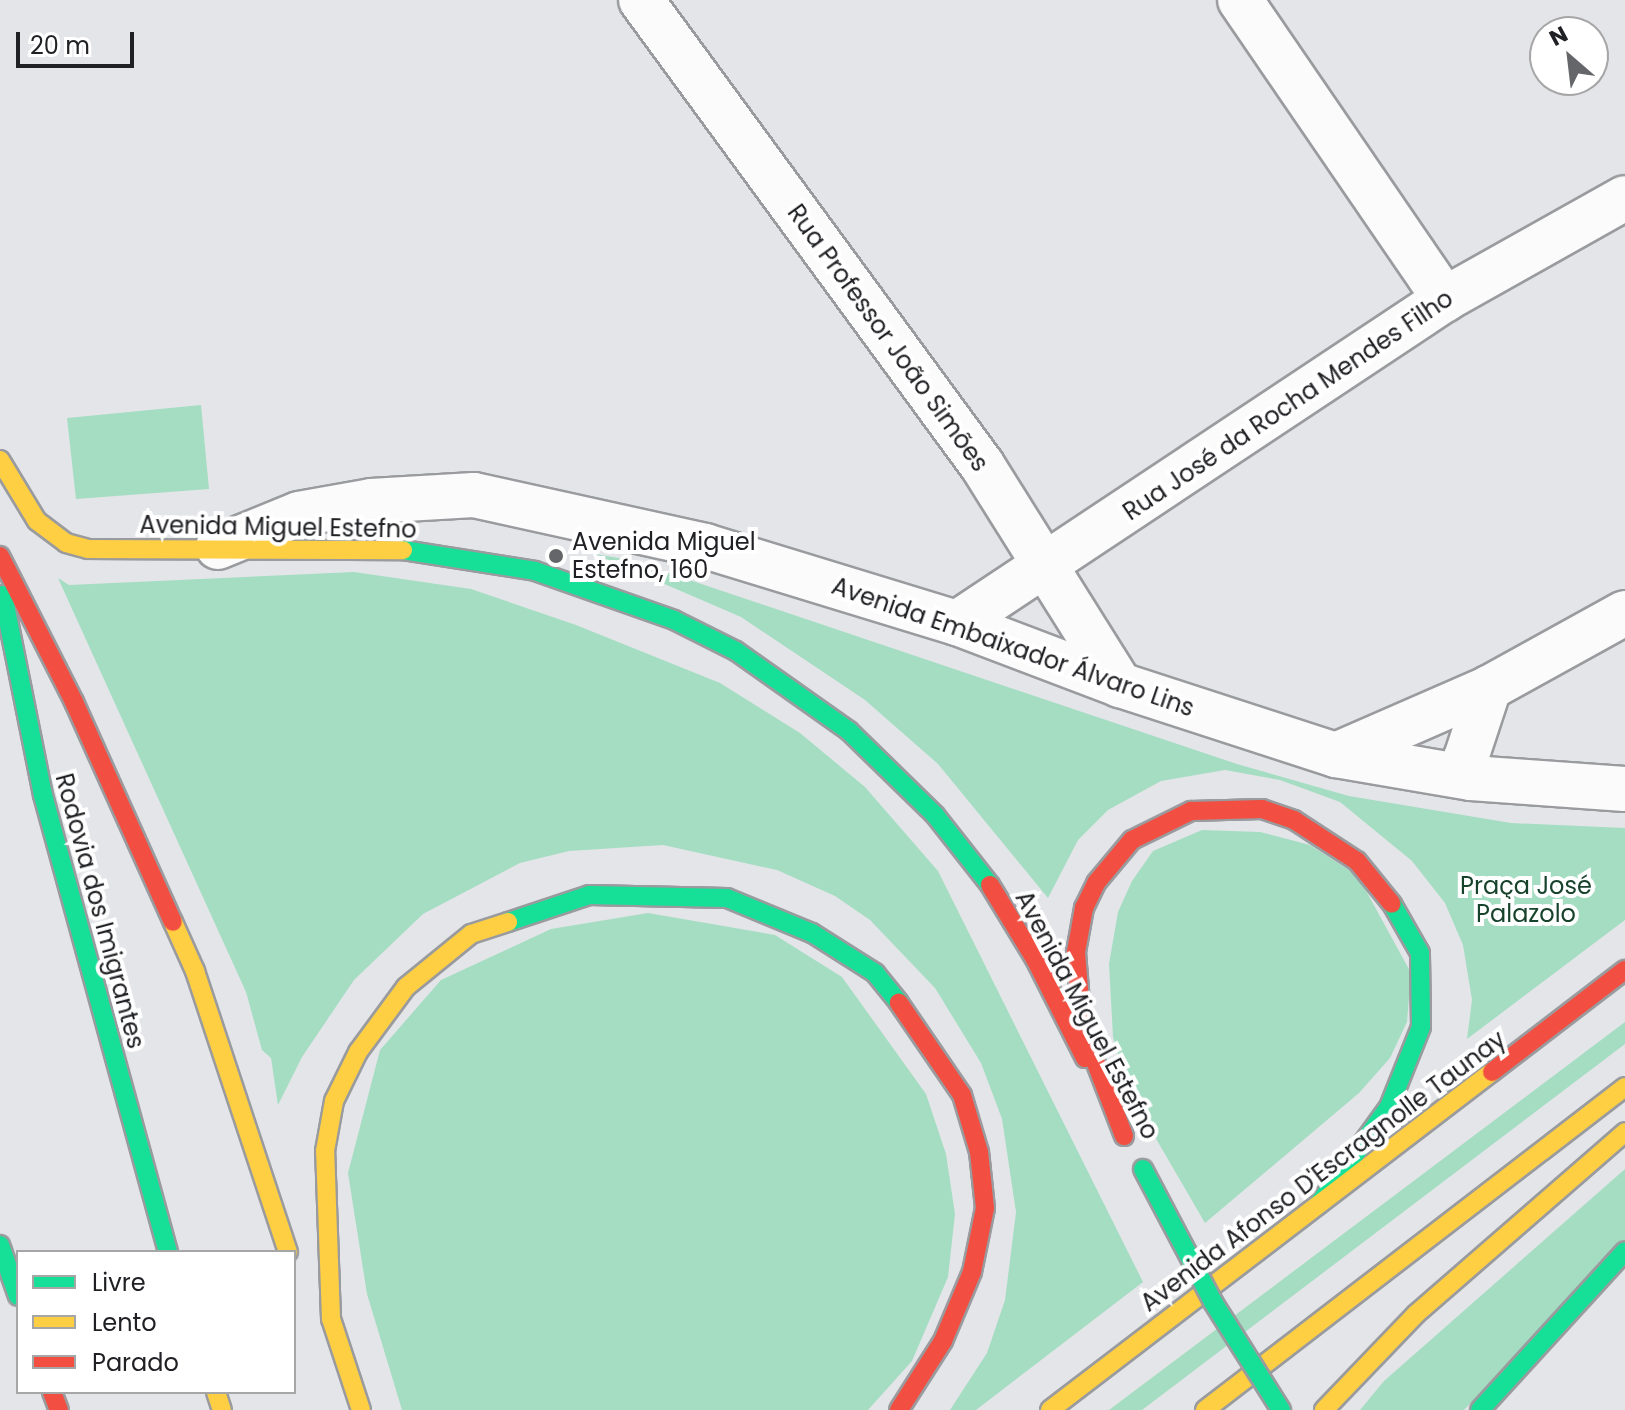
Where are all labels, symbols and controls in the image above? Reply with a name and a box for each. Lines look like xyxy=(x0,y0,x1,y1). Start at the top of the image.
scale bar xyxy=(20,16,138,66)
north arrow xyxy=(1529,16,1609,96)
text: N xyxy=(1544,19,1573,54)
text: 20 m xyxy=(30,29,90,62)
street label: Rua Professor João Simões xyxy=(781,199,995,477)
street label: Rua José da Rocha Mendes Filho xyxy=(1118,284,1458,526)
street label: Avenida Miguel Estefno xyxy=(139,510,417,544)
place label: Avenida Miguel Estefno, 160 xyxy=(572,528,756,584)
marker: Avenida Miguel Estefno, 160 xyxy=(547,547,565,565)
street label: Avenida Embaixador Álvaro Lins xyxy=(828,571,1198,723)
street label: Rodovia dos Imigrantes xyxy=(49,770,151,1052)
park label: Praça José Palazolo xyxy=(1460,872,1592,928)
street label: Avenida Miguel Estefno xyxy=(1009,886,1165,1144)
street label: Avenida Afonso D'Escragnolle Taunay xyxy=(1135,1024,1511,1318)
legend xyxy=(16,1250,296,1394)
text: Livre xyxy=(92,1266,146,1299)
text: Lento xyxy=(92,1306,157,1339)
text: Parado xyxy=(92,1346,179,1379)

